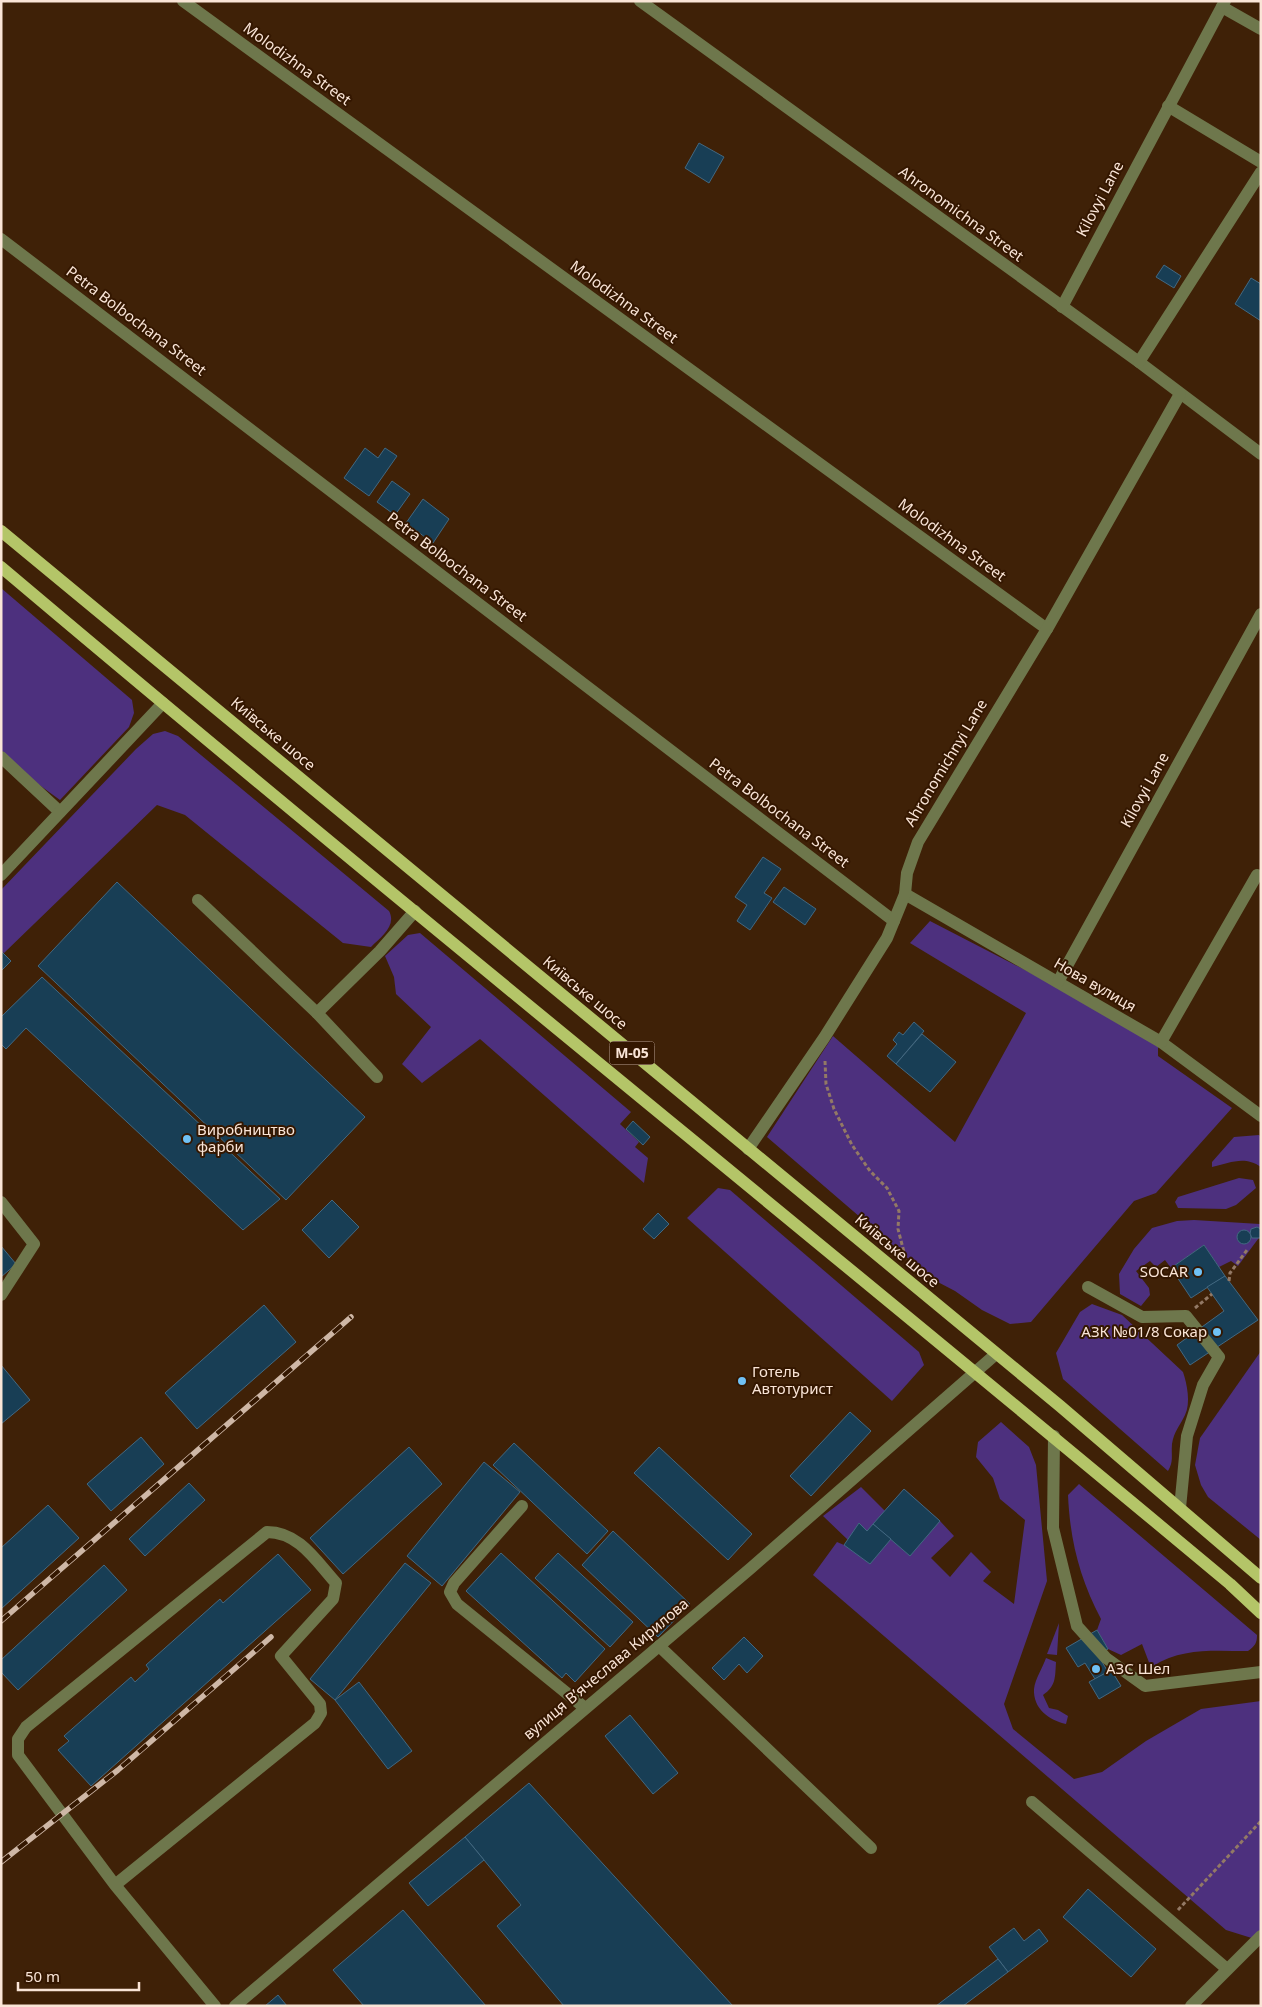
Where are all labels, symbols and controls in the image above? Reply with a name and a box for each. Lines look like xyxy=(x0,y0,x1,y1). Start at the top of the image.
street label: Molodizhna Street xyxy=(240,17,356,109)
street label: Kilovyi Lane xyxy=(1071,157,1127,240)
street label: Ahronomichna Street xyxy=(895,161,1029,266)
street label: Molodizhna Street xyxy=(567,255,683,347)
street label: Petra Bolbochana Street xyxy=(62,261,211,380)
street label: Molodizhna Street xyxy=(895,493,1011,585)
street label: Petra Bolbochana Street xyxy=(383,507,532,626)
street label: Київське шосе xyxy=(227,692,320,774)
street label: Ahronomichnyi Lane xyxy=(899,695,991,830)
street label: Kilovyi Lane xyxy=(1115,748,1173,831)
street label: Petra Bolbochana Street xyxy=(705,753,854,872)
street label: Київське шосе xyxy=(539,951,632,1033)
street label: Нова вулиця xyxy=(1051,952,1140,1016)
road number: М-05 xyxy=(610,1042,654,1064)
place label: Виробництво фарби xyxy=(197,1119,295,1156)
marker: Виробництво фарби xyxy=(181,1133,193,1145)
street label: Київське шосе xyxy=(851,1209,944,1291)
place label: SOCAR xyxy=(1140,1261,1189,1281)
marker: SOCAR xyxy=(1192,1266,1204,1278)
place label: АЗК №01/8 Сокар xyxy=(1081,1321,1207,1341)
marker: АЗК №01/8 Сокар xyxy=(1211,1326,1223,1338)
place label: Готель Автотурист xyxy=(752,1361,833,1398)
marker: Готель Автотурист xyxy=(736,1375,748,1387)
street label: вулиця Вʼячеслава Кирилова xyxy=(518,1593,692,1743)
place label: АЗС Шел xyxy=(1106,1658,1170,1678)
marker: АЗС Шел xyxy=(1090,1663,1102,1675)
scale bar xyxy=(18,1960,139,1992)
text: 50 m xyxy=(25,1966,60,1986)

